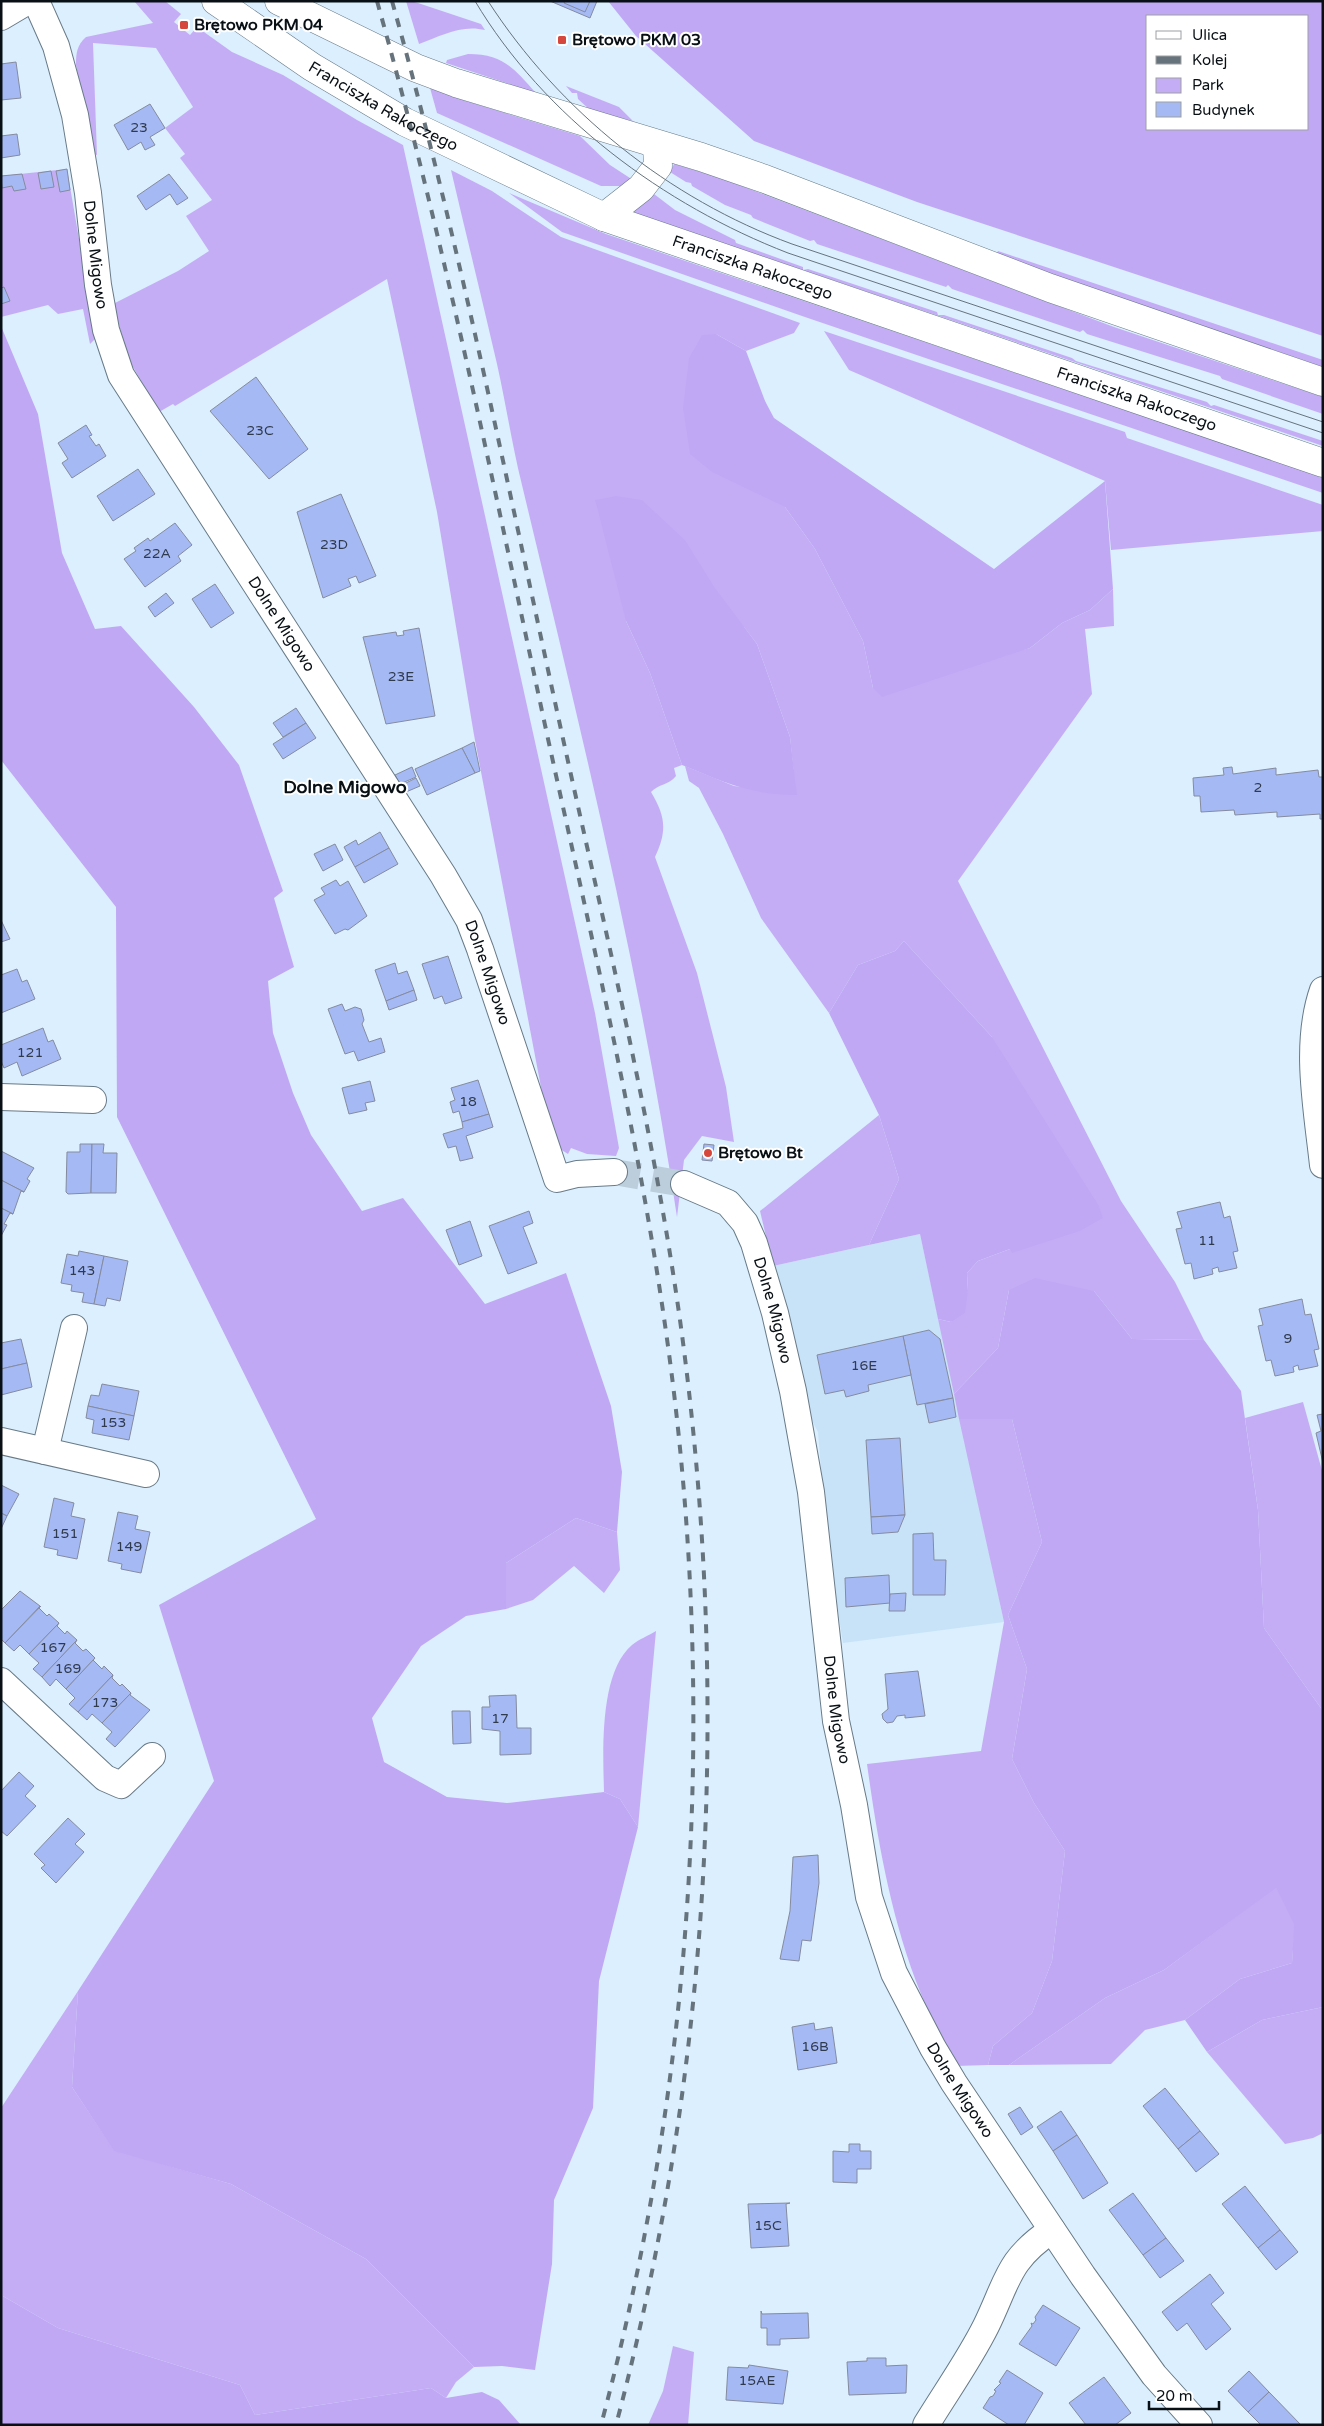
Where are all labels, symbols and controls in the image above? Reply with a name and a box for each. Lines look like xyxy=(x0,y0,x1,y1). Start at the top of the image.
place label: Brętowo PKM 04 xyxy=(194,15,323,35)
legend xyxy=(1146,15,1309,130)
marker: Brętowo PKM 04 xyxy=(178,19,190,31)
text: Ulica xyxy=(1192,26,1227,44)
place label: Brętowo PKM 03 xyxy=(572,30,701,50)
marker: Brętowo PKM 03 xyxy=(556,34,568,46)
text: Kolej xyxy=(1192,51,1227,69)
street label: Franciszka Rakoczego xyxy=(305,57,461,156)
text: Park xyxy=(1192,76,1224,94)
text: Budynek xyxy=(1192,101,1255,119)
house number: 23 xyxy=(130,119,148,136)
street label: Dolne Migowo xyxy=(79,199,112,311)
street label: Franciszka Rakoczego xyxy=(670,231,835,304)
street label: Franciszka Rakoczego xyxy=(1054,363,1219,436)
house number: 23C xyxy=(246,422,274,439)
house number: 23D xyxy=(320,536,348,553)
house number: 22A xyxy=(143,545,171,562)
street label: Dolne Migowo xyxy=(243,573,320,676)
house number: 23E xyxy=(388,668,414,685)
district label: Dolne Migowo xyxy=(283,776,407,798)
house number: 2 xyxy=(1254,779,1262,796)
street label: Dolne Migowo xyxy=(460,917,515,1028)
house number: 121 xyxy=(17,1044,43,1061)
house number: 18 xyxy=(459,1093,477,1110)
place label: Brętowo Bt xyxy=(718,1143,804,1163)
marker: Brętowo Bt xyxy=(702,1147,714,1159)
house number: 11 xyxy=(1198,1232,1216,1249)
street label: Dolne Migowo xyxy=(749,1255,796,1366)
house number: 143 xyxy=(69,1262,95,1279)
house number: 9 xyxy=(1284,1330,1292,1347)
house number: 16E xyxy=(851,1357,877,1374)
house number: 153 xyxy=(100,1414,126,1431)
house number: 151 xyxy=(52,1525,78,1542)
house number: 149 xyxy=(116,1538,142,1555)
house number: 167 xyxy=(40,1639,66,1656)
street label: Dolne Migowo xyxy=(819,1654,855,1766)
house number: 169 xyxy=(55,1660,81,1677)
house number: 173 xyxy=(92,1694,118,1711)
house number: 17 xyxy=(491,1710,509,1727)
house number: 16B xyxy=(801,2038,829,2055)
street label: Dolne Migowo xyxy=(922,2039,998,2142)
house number: 15C xyxy=(754,2217,782,2234)
house number: 15AE xyxy=(739,2372,776,2389)
scale bar xyxy=(1149,2378,1219,2410)
text: 20 m xyxy=(1156,2387,1193,2405)

